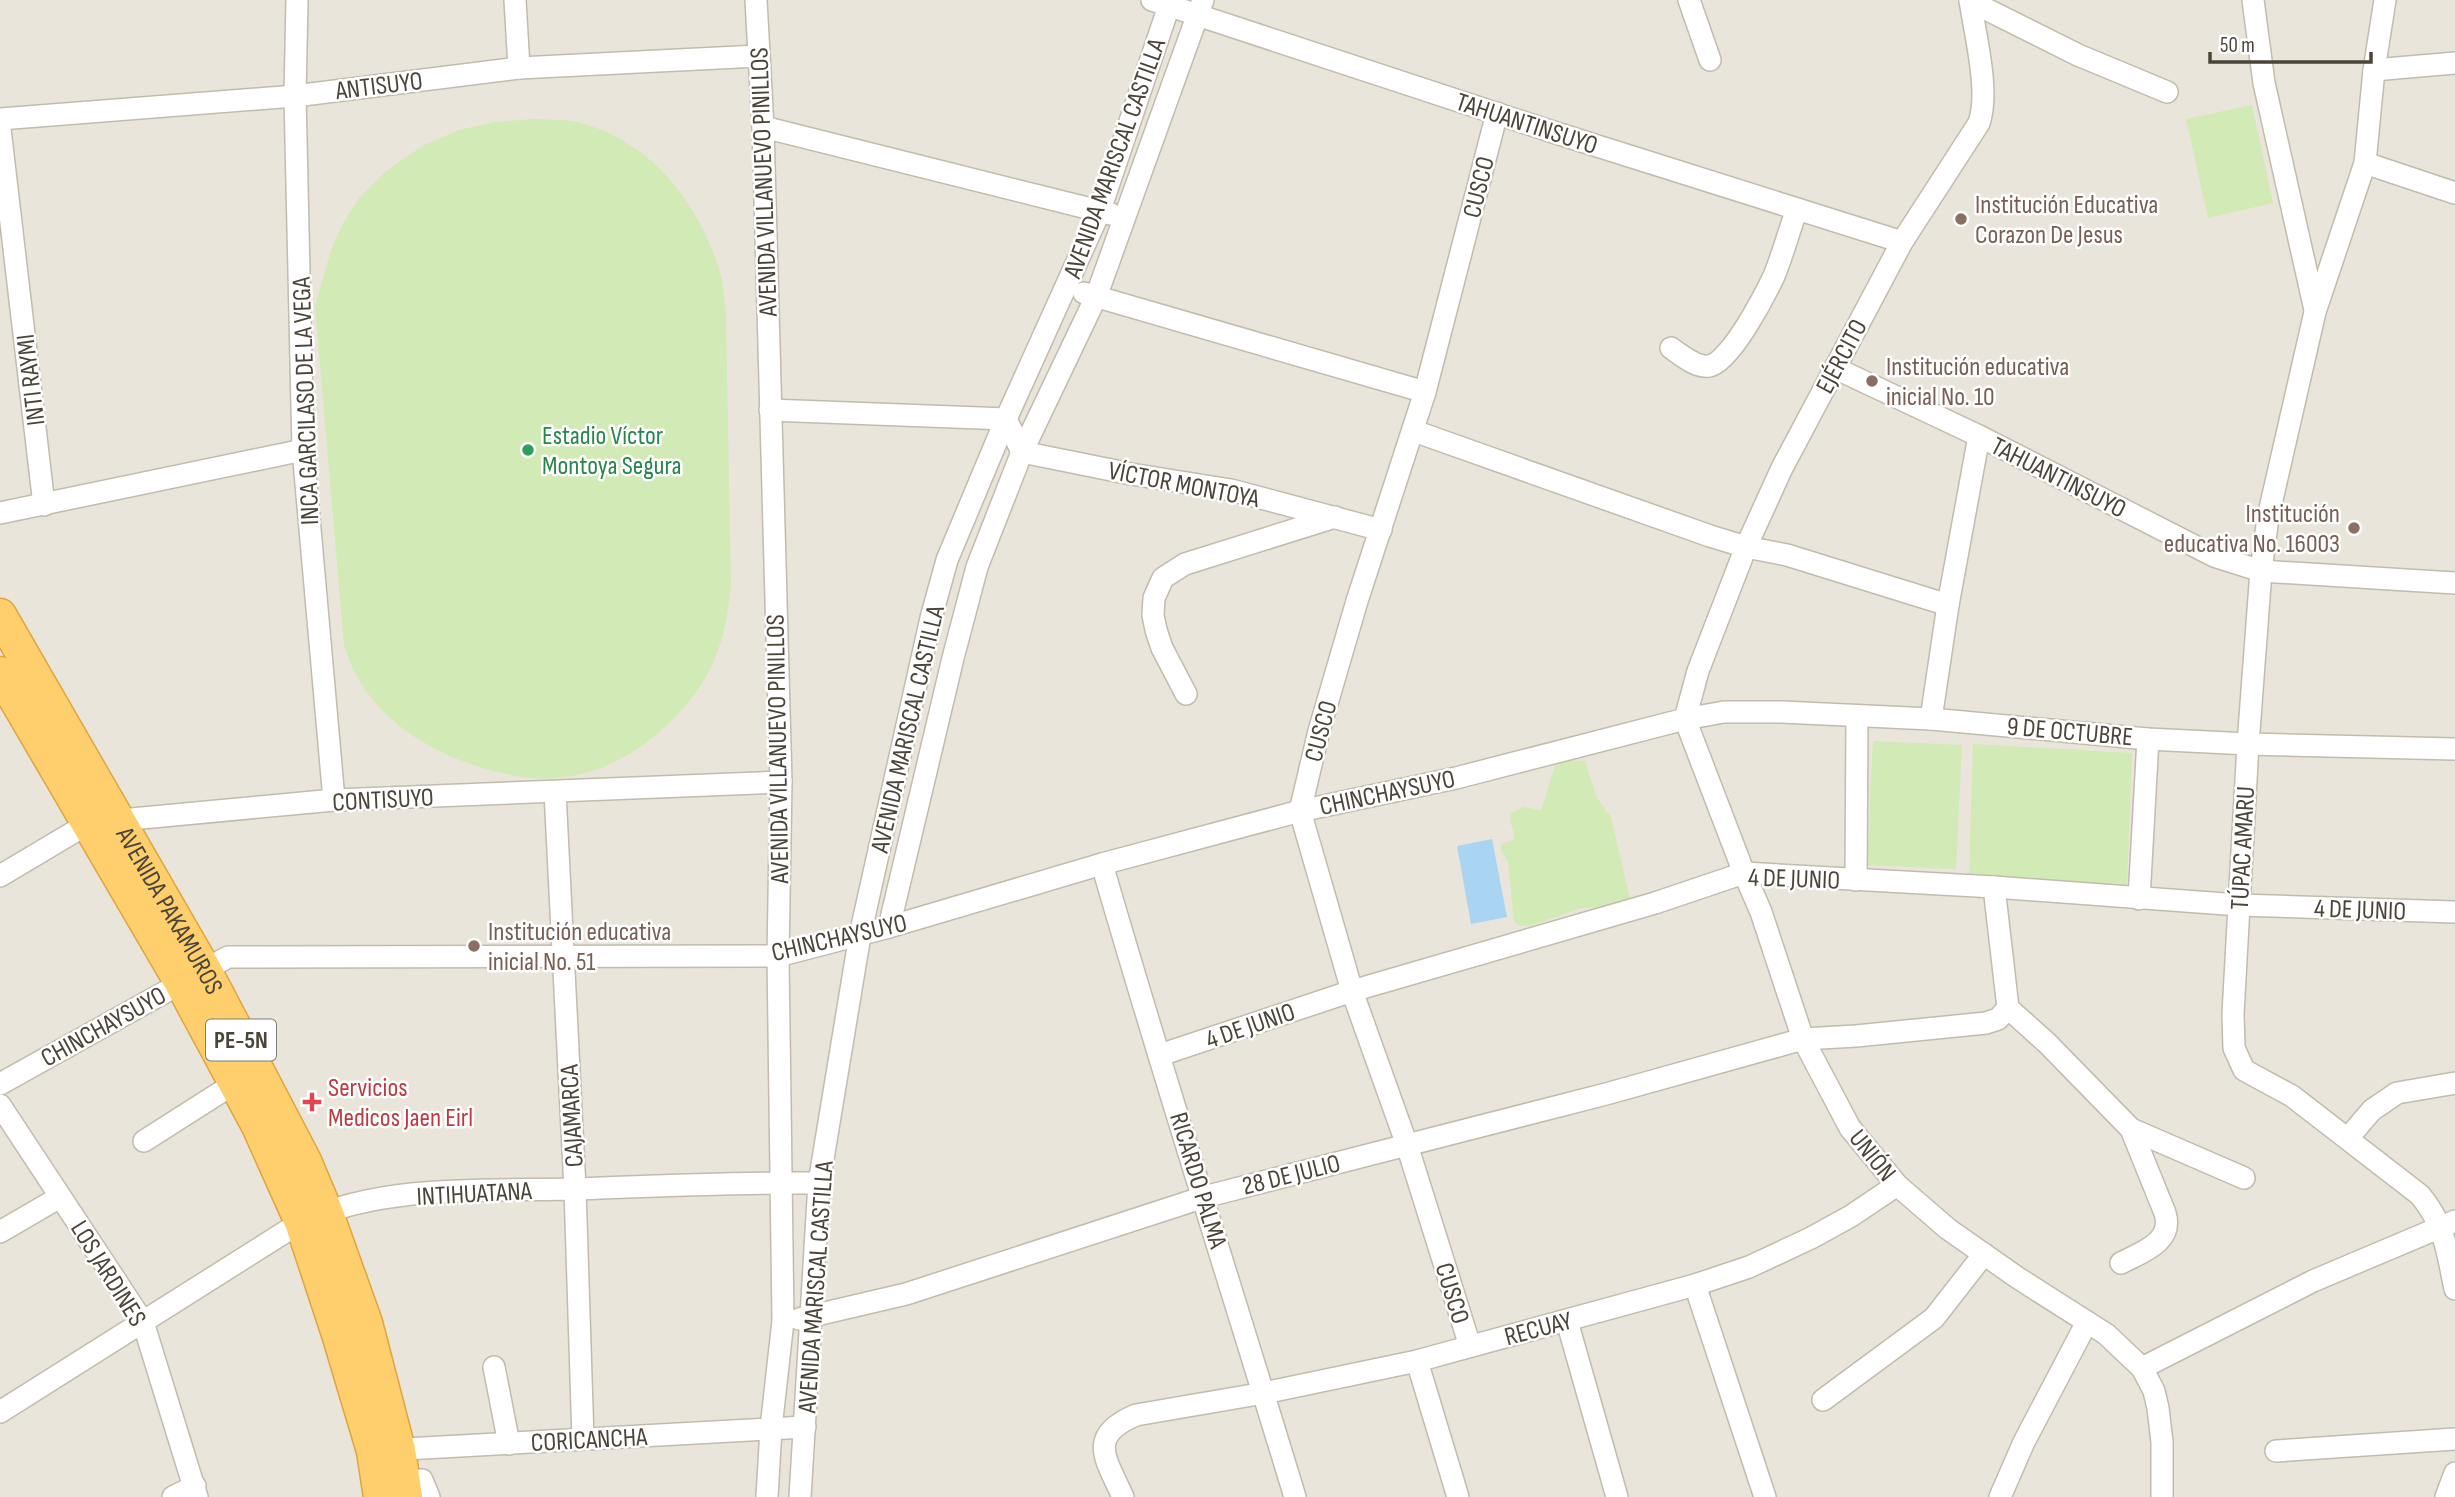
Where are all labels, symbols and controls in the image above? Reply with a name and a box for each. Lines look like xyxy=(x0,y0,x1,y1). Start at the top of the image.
scale bar xyxy=(2210,21,2371,65)
text: 50 m xyxy=(2220,33,2255,58)
street label: AVENIDA MARISCAL CASTILLA xyxy=(1057,34,1173,283)
street label: AVENIDA VILLANUEVO PINILLOS xyxy=(744,47,785,318)
street label: ANTISUYO xyxy=(333,66,424,107)
street label: TAHUANTINSUYO xyxy=(1452,87,1601,162)
street label: CUSCO xyxy=(1457,154,1502,221)
place label: Institución Educativa Corazon De Jesus xyxy=(1975,190,2158,251)
marker: Institución Educativa Corazon De Jesus xyxy=(1953,211,1969,227)
street label: INCA GARCILASO DE LA VEGA xyxy=(287,275,326,526)
street label: EJÉRCITO xyxy=(1810,314,1875,399)
street label: INTI RAYMI xyxy=(11,332,52,427)
place label: Institución educativa inicial No. 10 xyxy=(1886,352,2069,413)
marker: Institución educativa inicial No. 10 xyxy=(1864,373,1880,389)
place label: Estadio Víctor Montoya Segura xyxy=(542,421,682,482)
street label: TAHUANTINSUYO xyxy=(1986,431,2131,526)
marker: Estadio Víctor Montoya Segura xyxy=(520,442,536,458)
street label: VÍCTOR MONTOYA xyxy=(1106,456,1263,515)
place label: Institución educativa No. 16003 xyxy=(2164,499,2340,560)
marker: Institución educativa No. 16003 xyxy=(2346,520,2362,536)
street label: AVENIDA MARISCAL CASTILLA xyxy=(865,602,952,857)
street label: AVENIDA VILLANUEVO PINILLOS xyxy=(761,614,796,885)
street label: CUSCO xyxy=(1298,698,1344,765)
street label: 9 DE OCTUBRE xyxy=(2006,712,2134,753)
street label: CHINCHAYSUYO xyxy=(1317,764,1458,823)
street label: CONTISUYO xyxy=(332,782,435,819)
street label: TÚPAC AMARU xyxy=(2225,785,2262,911)
street label: AVENIDA PAKAMUROS xyxy=(108,821,229,1000)
street label: 4 DE JUNIO xyxy=(1747,862,1841,897)
street label: 4 DE JUNIO xyxy=(2313,893,2407,928)
street label: CHINCHAYSUYO xyxy=(769,908,910,969)
place label: Institución educativa inicial No. 51 xyxy=(488,917,671,978)
marker: Institución educativa inicial No. 51 xyxy=(466,938,482,954)
street label: CHINCHAYSUYO xyxy=(36,980,172,1074)
street label: 4 DE JUNIO xyxy=(1202,997,1299,1056)
road number: PE-5N xyxy=(206,1020,276,1060)
street label: CAJAMARCA xyxy=(554,1063,591,1168)
place label: Servicios Medicos Jaen Eirl xyxy=(328,1073,473,1134)
marker: Servicios Medicos Jaen Eirl xyxy=(302,1092,322,1112)
street label: RICARDO PALMA xyxy=(1162,1109,1233,1253)
street label: UNIÓN xyxy=(1842,1124,1902,1188)
street label: 28 DE JULIO xyxy=(1239,1148,1344,1203)
street label: AVENIDA MARISCAL CASTILLA xyxy=(792,1159,841,1415)
street label: INTIHUATANA xyxy=(416,1176,533,1213)
street label: LOS JARDINES xyxy=(63,1215,152,1332)
street label: CUSCO xyxy=(1428,1259,1475,1328)
street label: RECUAY xyxy=(1501,1306,1576,1353)
street label: CORICANCHA xyxy=(530,1422,649,1459)

